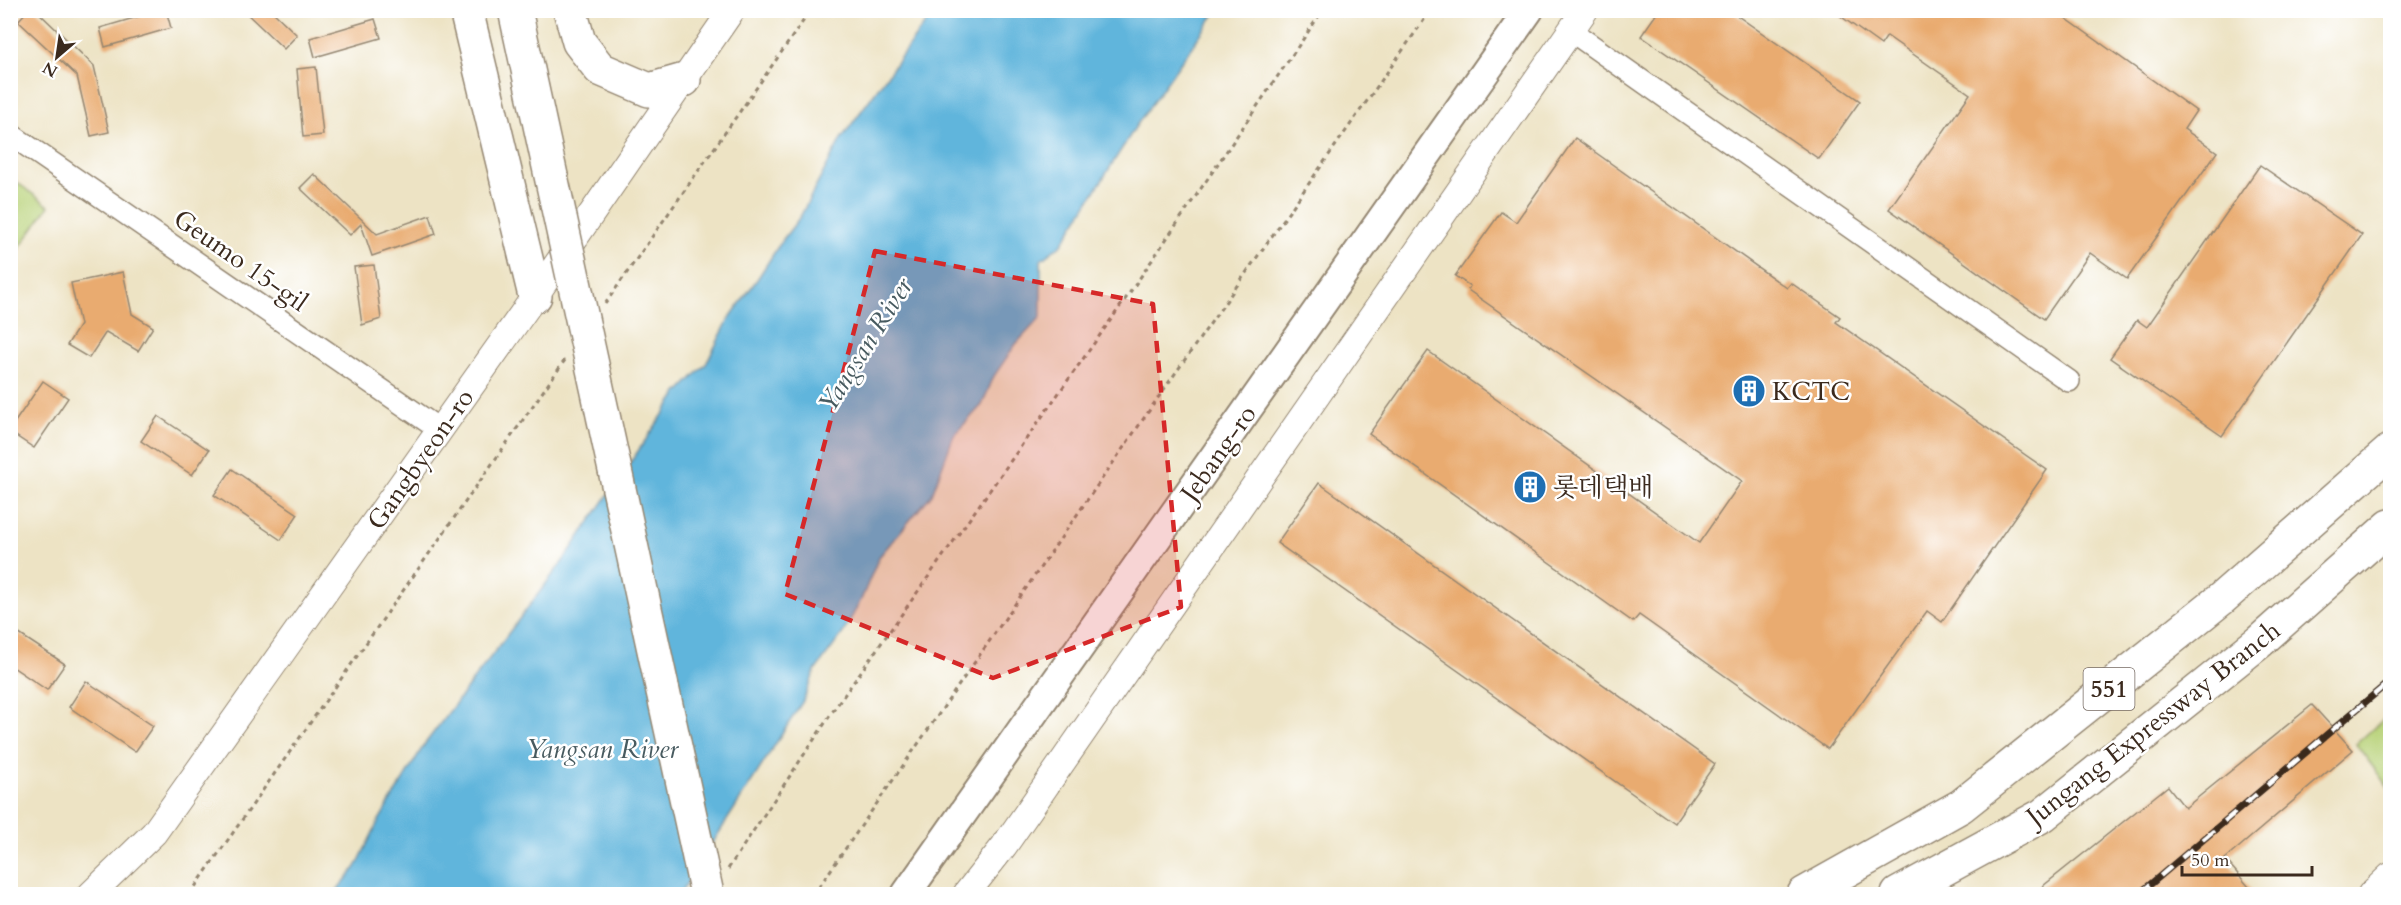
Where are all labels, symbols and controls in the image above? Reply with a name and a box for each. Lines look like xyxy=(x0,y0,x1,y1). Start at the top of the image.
north arrow xyxy=(27,27,87,87)
text: N xyxy=(39,56,62,82)
street label: Geumo 15-gil xyxy=(167,201,315,320)
water label: Yangsan River xyxy=(809,270,922,420)
building icon: KCTC xyxy=(1731,373,1767,409)
place label: KCTC xyxy=(1772,374,1850,409)
street label: Gangbyeon-ro xyxy=(359,382,482,537)
street label: Jebang-ro xyxy=(1170,398,1264,512)
building icon: 롯데택배 xyxy=(1512,469,1548,505)
place label: 롯데택배 xyxy=(1553,470,1653,505)
street label: Jungang Expressway Branch xyxy=(2016,613,2288,836)
road number: 551 xyxy=(2084,668,2134,710)
water label: Yangsan River xyxy=(526,731,679,768)
scale bar xyxy=(2182,839,2312,877)
text: 50 m xyxy=(2191,848,2230,873)

